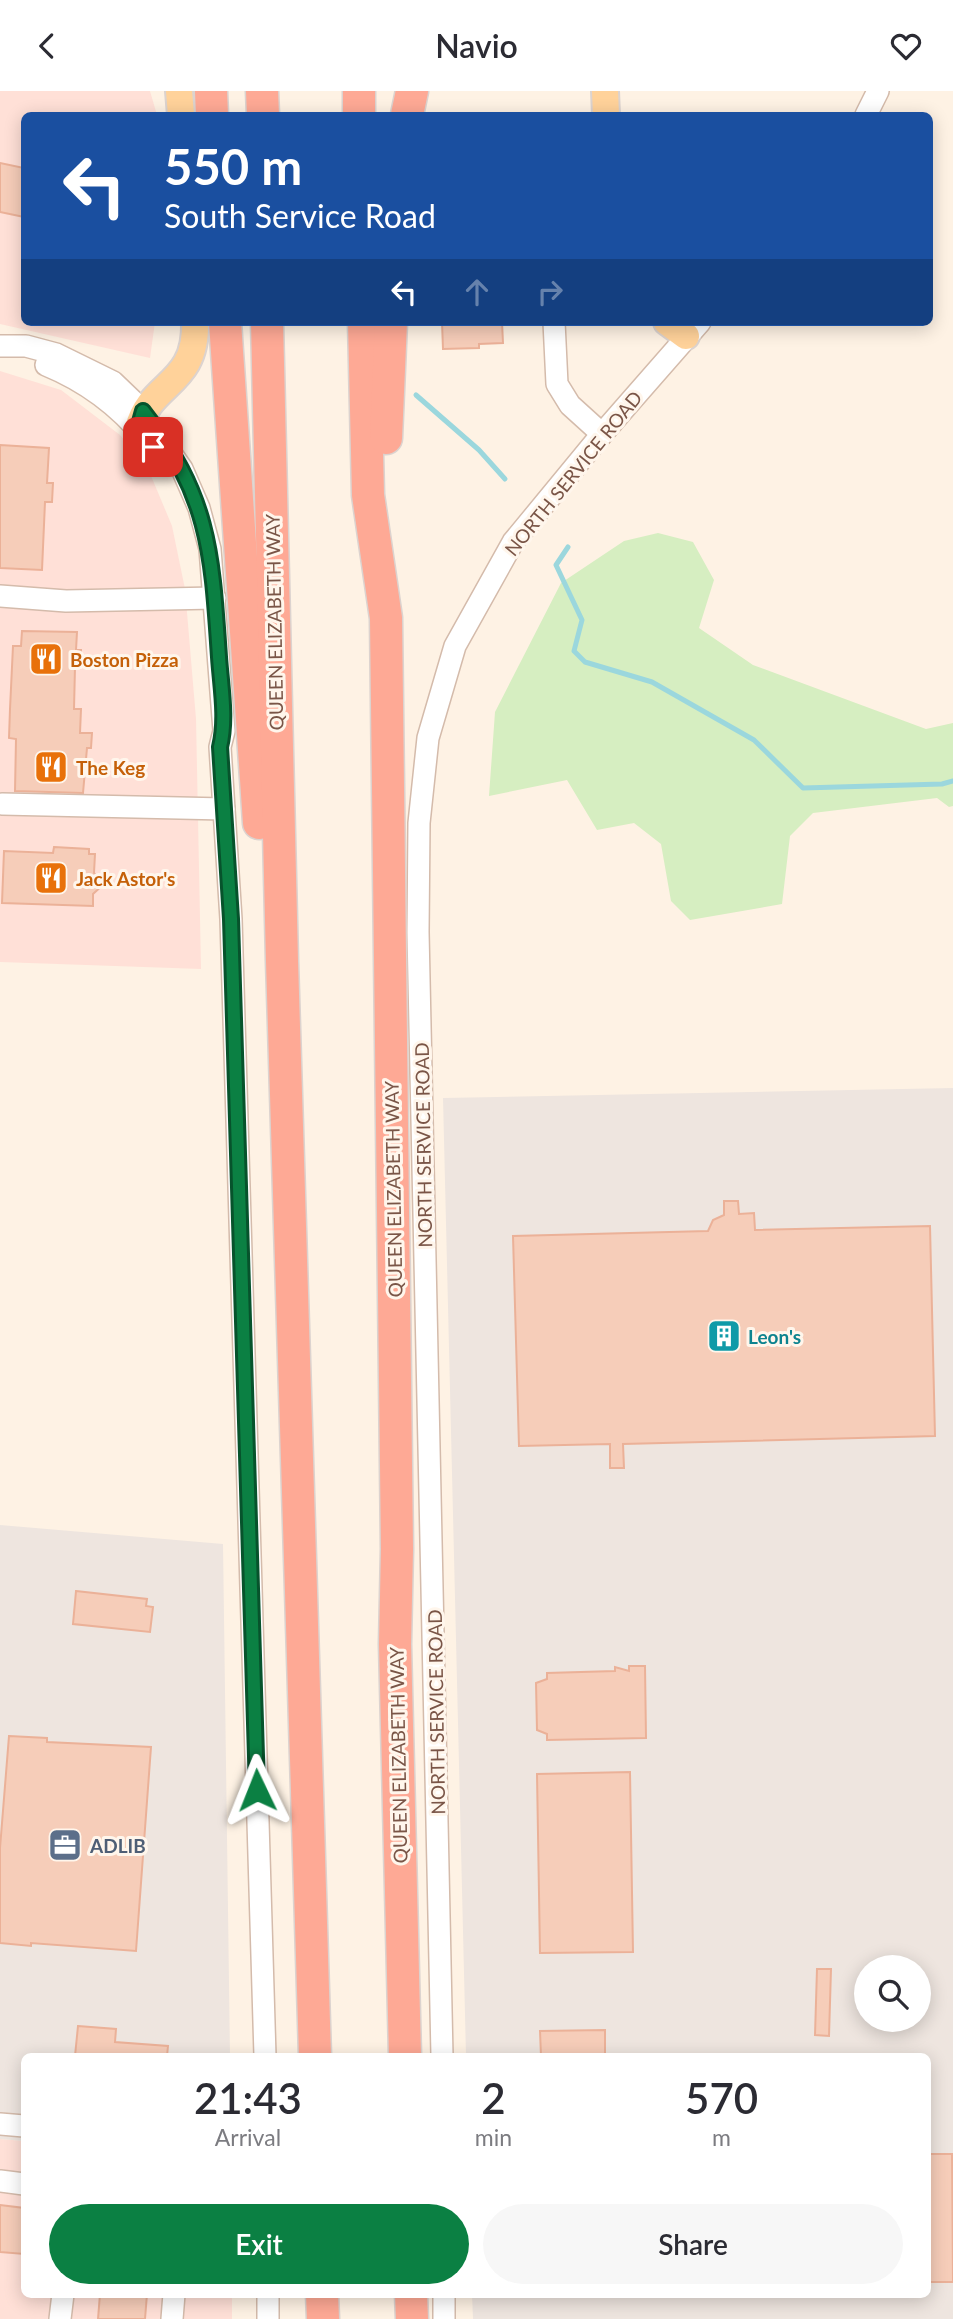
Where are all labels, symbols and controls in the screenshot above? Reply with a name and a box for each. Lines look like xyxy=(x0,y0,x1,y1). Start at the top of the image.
text: Navio xyxy=(435,26,518,65)
icon: back xyxy=(28,27,66,65)
icon: heart xyxy=(887,27,925,65)
text: 550 m xyxy=(164,137,302,195)
icon: left xyxy=(49,140,140,231)
text: South Service Road xyxy=(164,196,436,235)
icon: left xyxy=(385,273,423,311)
icon: ahead xyxy=(458,273,496,311)
icon: right xyxy=(531,273,569,311)
street label: NORTH SERVICE ROAD xyxy=(499,386,647,560)
pin xyxy=(123,417,183,477)
icon: arrive xyxy=(134,428,172,466)
street label: QUEEN ELIZABETH WAY xyxy=(261,513,287,731)
restaurant icon: Boston Pizza xyxy=(27,640,65,678)
place label: Boston Pizza xyxy=(70,648,179,671)
restaurant icon: The Keg xyxy=(32,748,70,786)
place label: The Keg xyxy=(76,756,145,779)
restaurant icon: Jack Astor's xyxy=(32,859,70,897)
place label: Jack Astor's xyxy=(76,867,175,890)
street label: NORTH SERVICE ROAD xyxy=(410,1042,436,1248)
street label: QUEEN ELIZABETH WAY xyxy=(380,1080,406,1298)
building icon: Leon's xyxy=(705,1317,743,1355)
place label: Leon's xyxy=(748,1325,801,1348)
street label: NORTH SERVICE ROAD xyxy=(423,1609,449,1815)
street label: QUEEN ELIZABETH WAY xyxy=(385,1646,411,1864)
position arrow xyxy=(220,1753,294,1827)
office icon: ADLIB xyxy=(46,1826,84,1864)
place label: ADLIB xyxy=(89,1834,146,1857)
map controls xyxy=(854,1955,931,2032)
button: search xyxy=(854,1955,931,2032)
text: 21:43 xyxy=(194,2073,302,2123)
text: 2 xyxy=(481,2073,506,2123)
text: 570 xyxy=(685,2073,758,2123)
text: Arrival xyxy=(215,2123,281,2151)
text: min xyxy=(475,2123,512,2151)
text: m xyxy=(712,2123,731,2151)
button: Exit xyxy=(49,2204,469,2284)
button: Share xyxy=(483,2204,903,2284)

